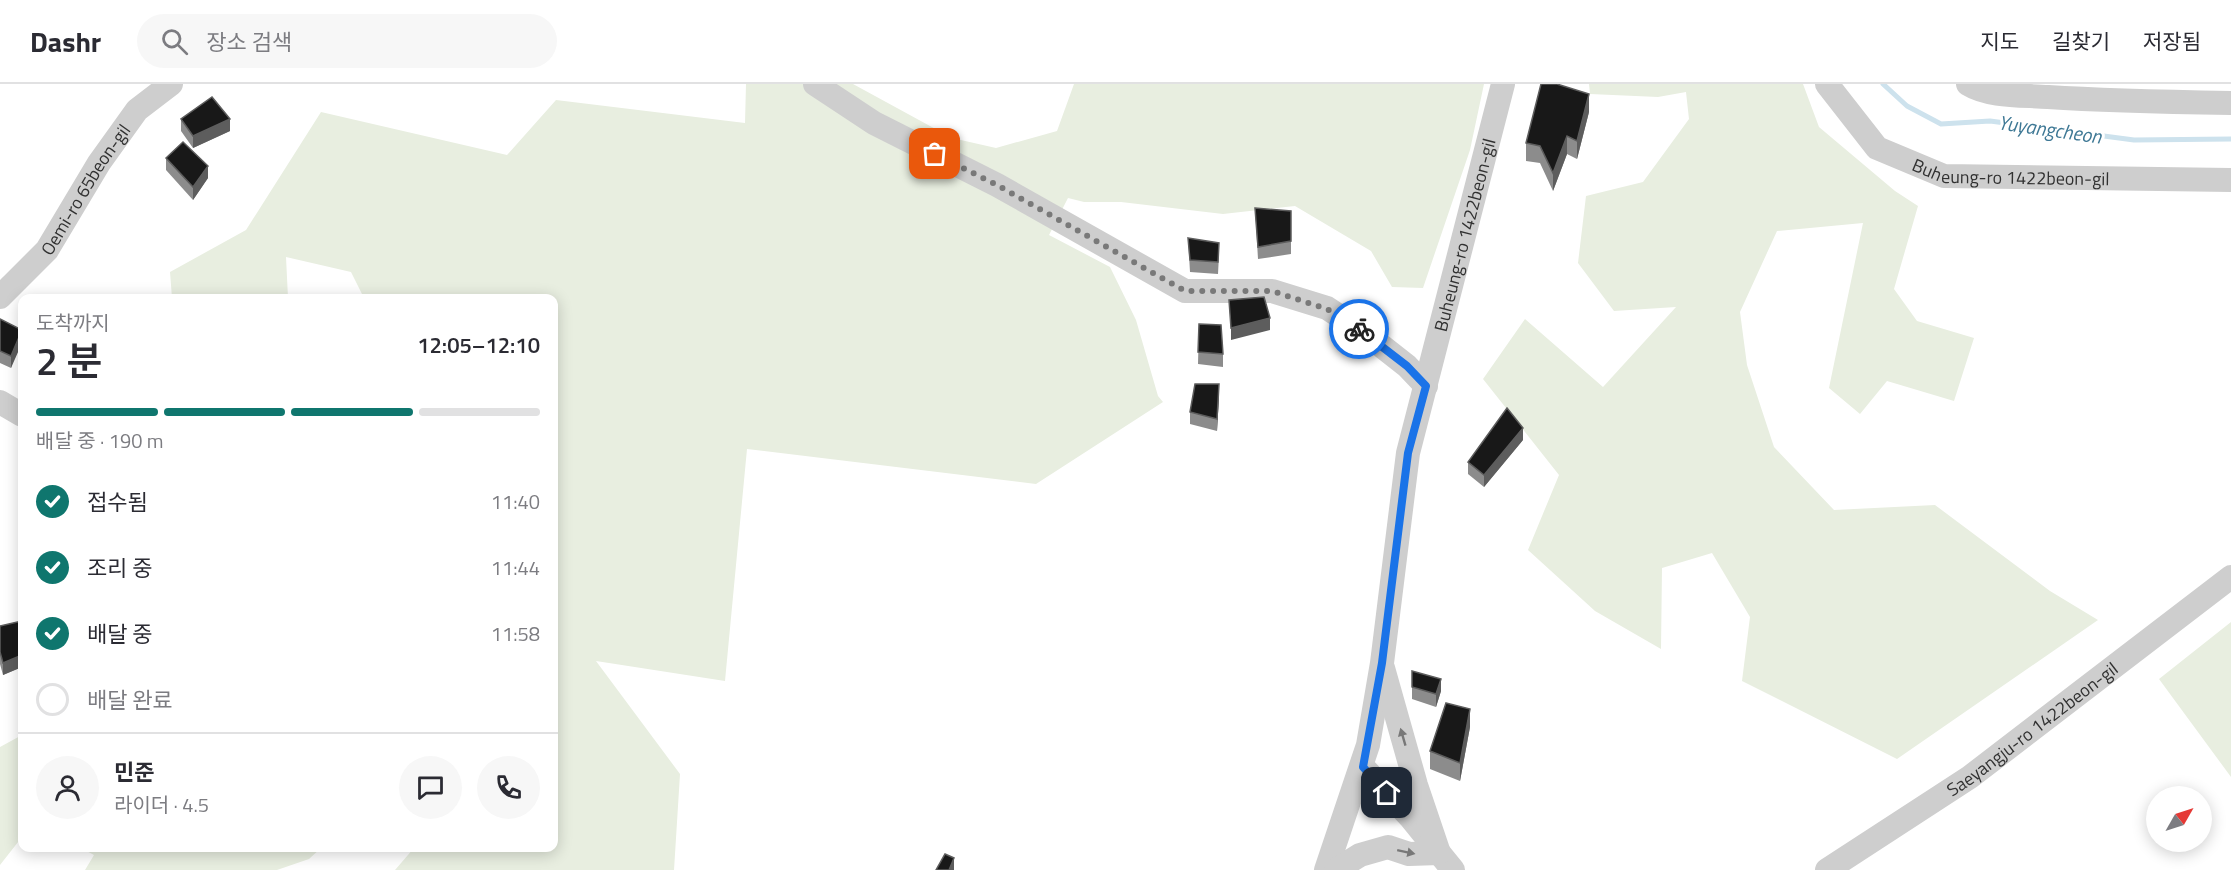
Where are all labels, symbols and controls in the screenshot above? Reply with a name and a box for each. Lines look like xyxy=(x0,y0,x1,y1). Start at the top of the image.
search box xyxy=(137,14,557,68)
text: Dashr xyxy=(30,20,101,63)
icon: search xyxy=(158,25,191,58)
text: 장소 검색 xyxy=(206,25,292,59)
text: 지도 xyxy=(1980,25,2019,57)
text: 길찾기 xyxy=(2052,25,2110,57)
text: 저장됨 xyxy=(2143,25,2201,57)
water label: Yuyangcheon xyxy=(1996,106,2105,152)
street label: Oemi-ro 65beon-gil xyxy=(33,118,136,260)
pin xyxy=(909,128,960,179)
street label: Buheung-ro 1422beon-gil xyxy=(1426,135,1502,334)
icon: bag xyxy=(918,137,951,170)
street label: Buheung-ro 1422beon-gil xyxy=(1908,151,2110,192)
courier xyxy=(1329,299,1389,359)
text: 도착까지 xyxy=(36,307,110,338)
icon: bike xyxy=(1343,313,1376,346)
text: 12:05–12:10 xyxy=(417,328,540,362)
text: 2 분 xyxy=(36,331,102,390)
text: 배달 중 · 190 m xyxy=(36,425,163,456)
icon: check xyxy=(36,485,69,518)
text: 접수됨 xyxy=(87,485,148,519)
text: 11:40 xyxy=(491,486,540,517)
icon: check xyxy=(36,551,69,584)
text: 조리 중 xyxy=(87,551,153,585)
text: 11:44 xyxy=(491,552,540,583)
icon: check xyxy=(36,617,69,650)
text: 배달 중 xyxy=(87,617,153,651)
text: 11:58 xyxy=(491,618,540,649)
street label: Saeyangju-ro 1422beon-gil xyxy=(1941,655,2123,803)
text: 배달 완료 xyxy=(87,683,173,717)
one-way arrow xyxy=(1398,728,1407,746)
text: 민준 xyxy=(114,755,154,789)
button: person xyxy=(36,756,99,819)
button: chat xyxy=(399,756,462,819)
button: phone xyxy=(477,756,540,819)
pin xyxy=(1361,767,1412,818)
icon: home xyxy=(1370,776,1403,809)
north arrow xyxy=(2146,786,2212,852)
map controls xyxy=(2146,786,2212,852)
text: 라이더 · 4.5 xyxy=(114,789,209,820)
one-way arrow xyxy=(1396,848,1415,857)

